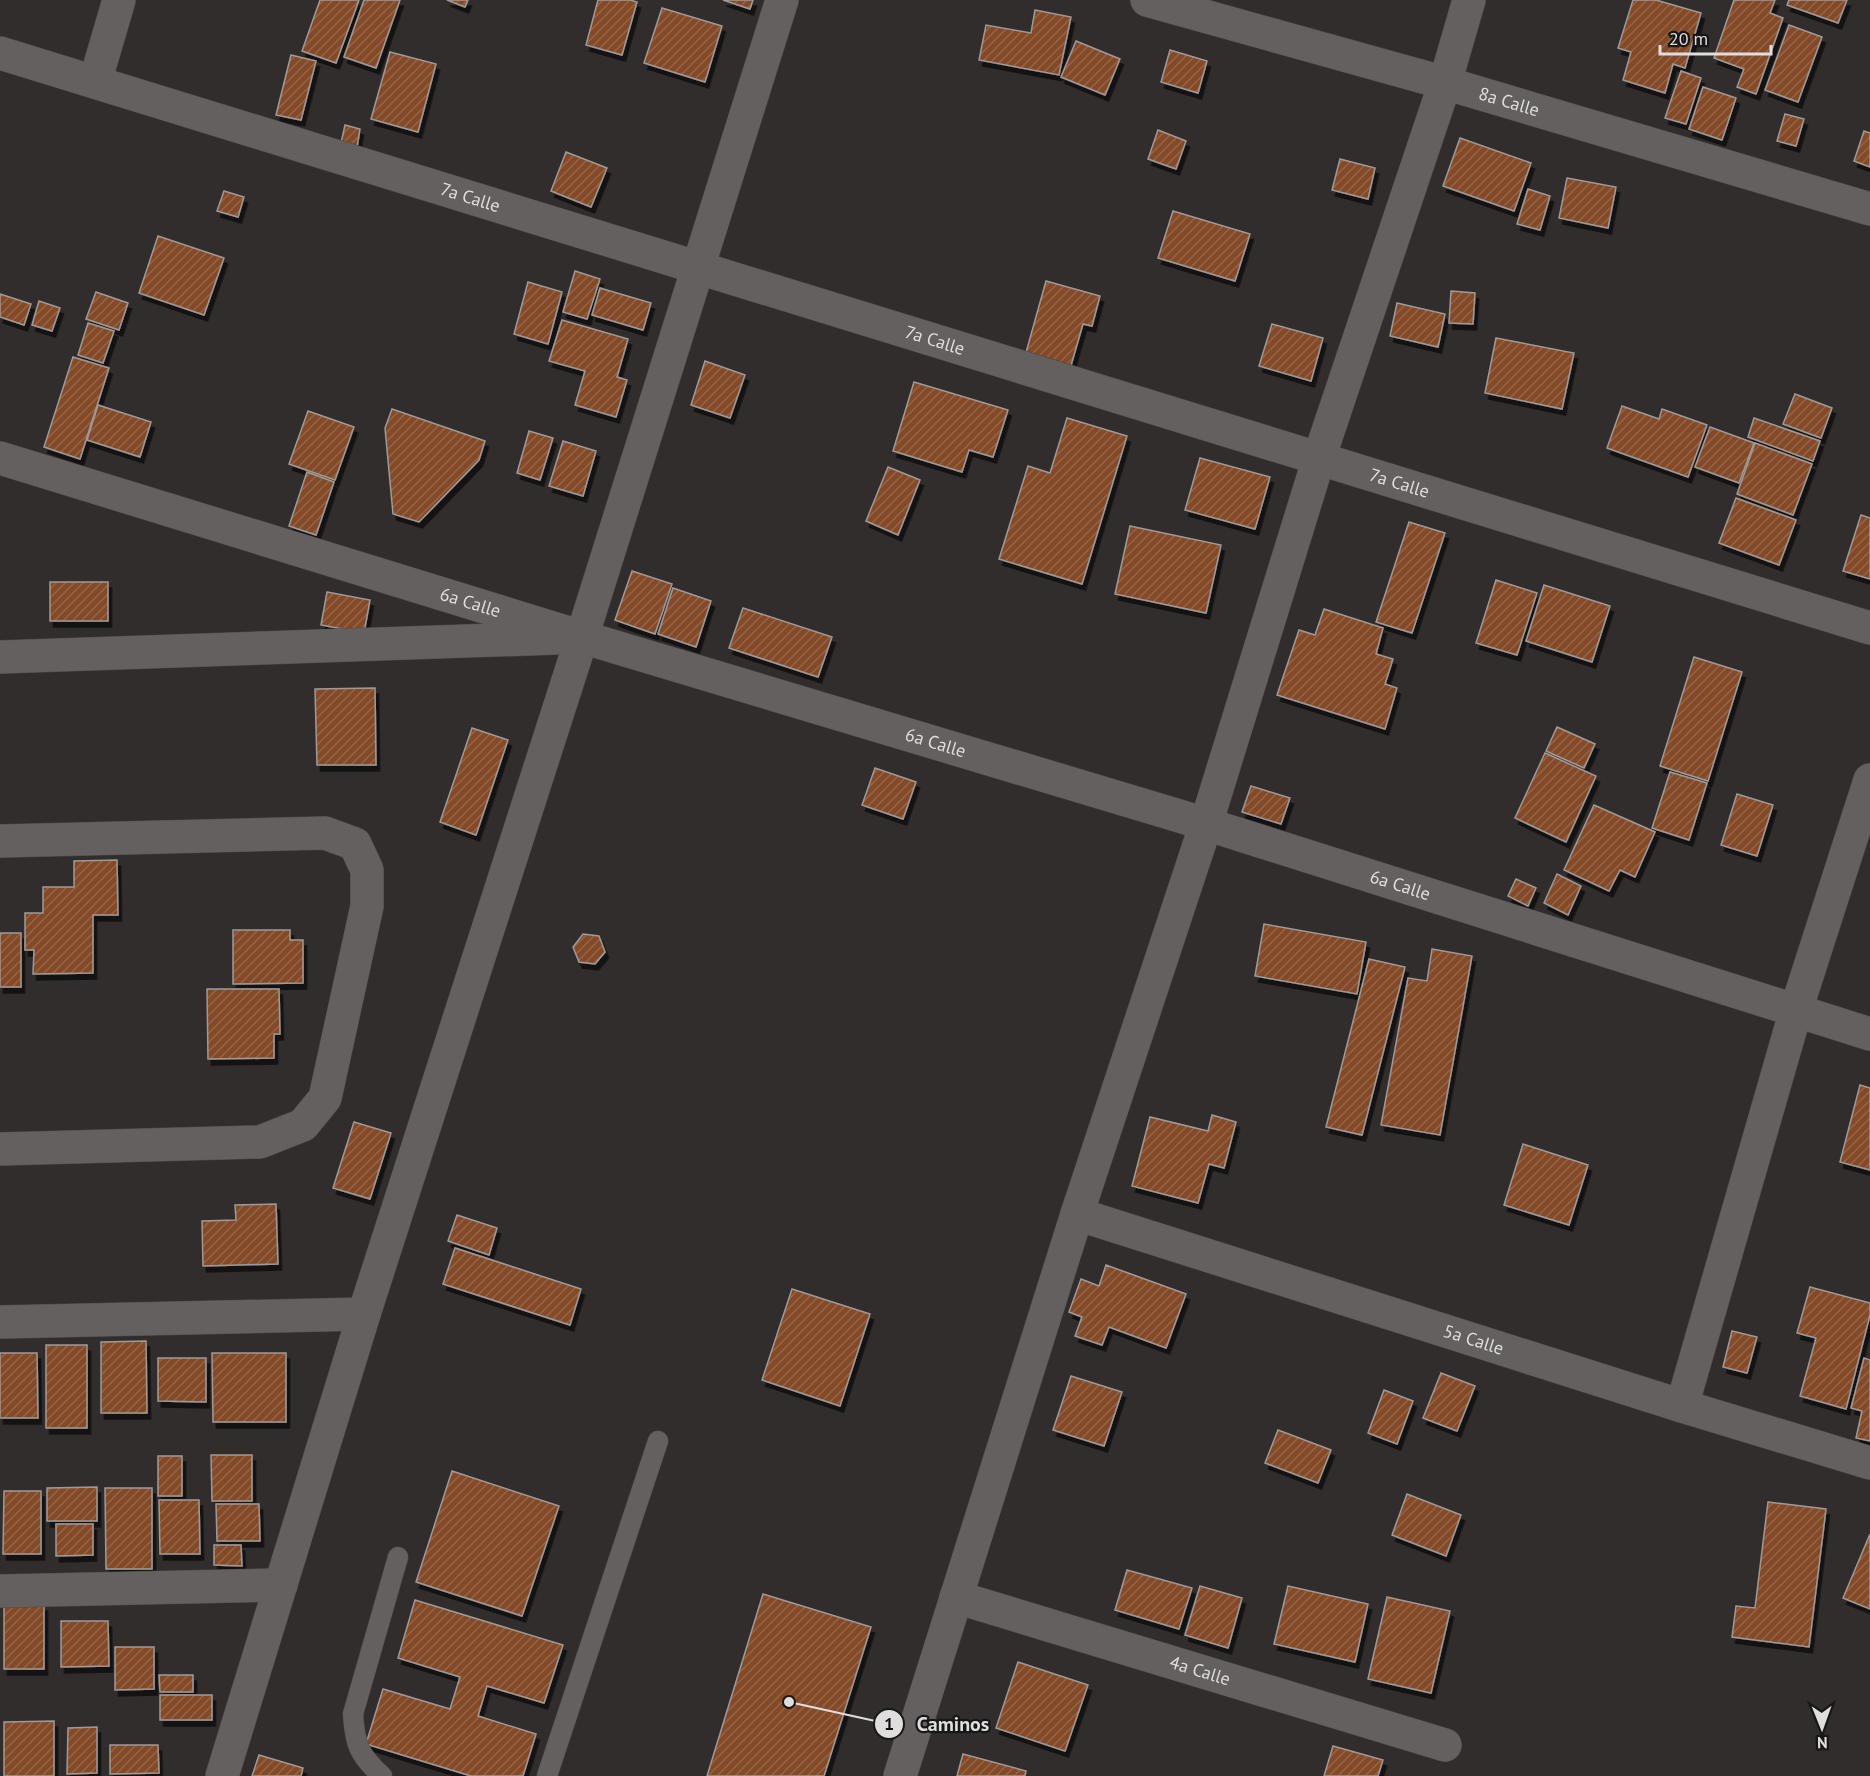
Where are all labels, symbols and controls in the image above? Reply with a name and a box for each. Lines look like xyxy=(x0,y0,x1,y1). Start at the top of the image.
scale bar xyxy=(1660,18,1771,56)
text: 20 m xyxy=(1669,27,1708,50)
street label: 8a Calle xyxy=(1476,82,1542,121)
street label: 7a Calle xyxy=(438,177,503,217)
street label: 7a Calle xyxy=(902,320,968,360)
street label: 7a Calle xyxy=(1367,463,1432,503)
street label: 6a Calle xyxy=(437,582,504,622)
street label: 6a Calle xyxy=(903,723,969,762)
street label: 6a Calle xyxy=(1367,865,1433,905)
street label: 5a Calle xyxy=(1441,1319,1507,1360)
street label: 4a Calle xyxy=(1167,1650,1233,1690)
north arrow xyxy=(1792,1698,1852,1758)
callout: Caminos xyxy=(874,1705,1001,1743)
text: Caminos xyxy=(917,1711,989,1737)
text: 1 xyxy=(884,1712,894,1735)
text: N xyxy=(1817,1733,1828,1753)

